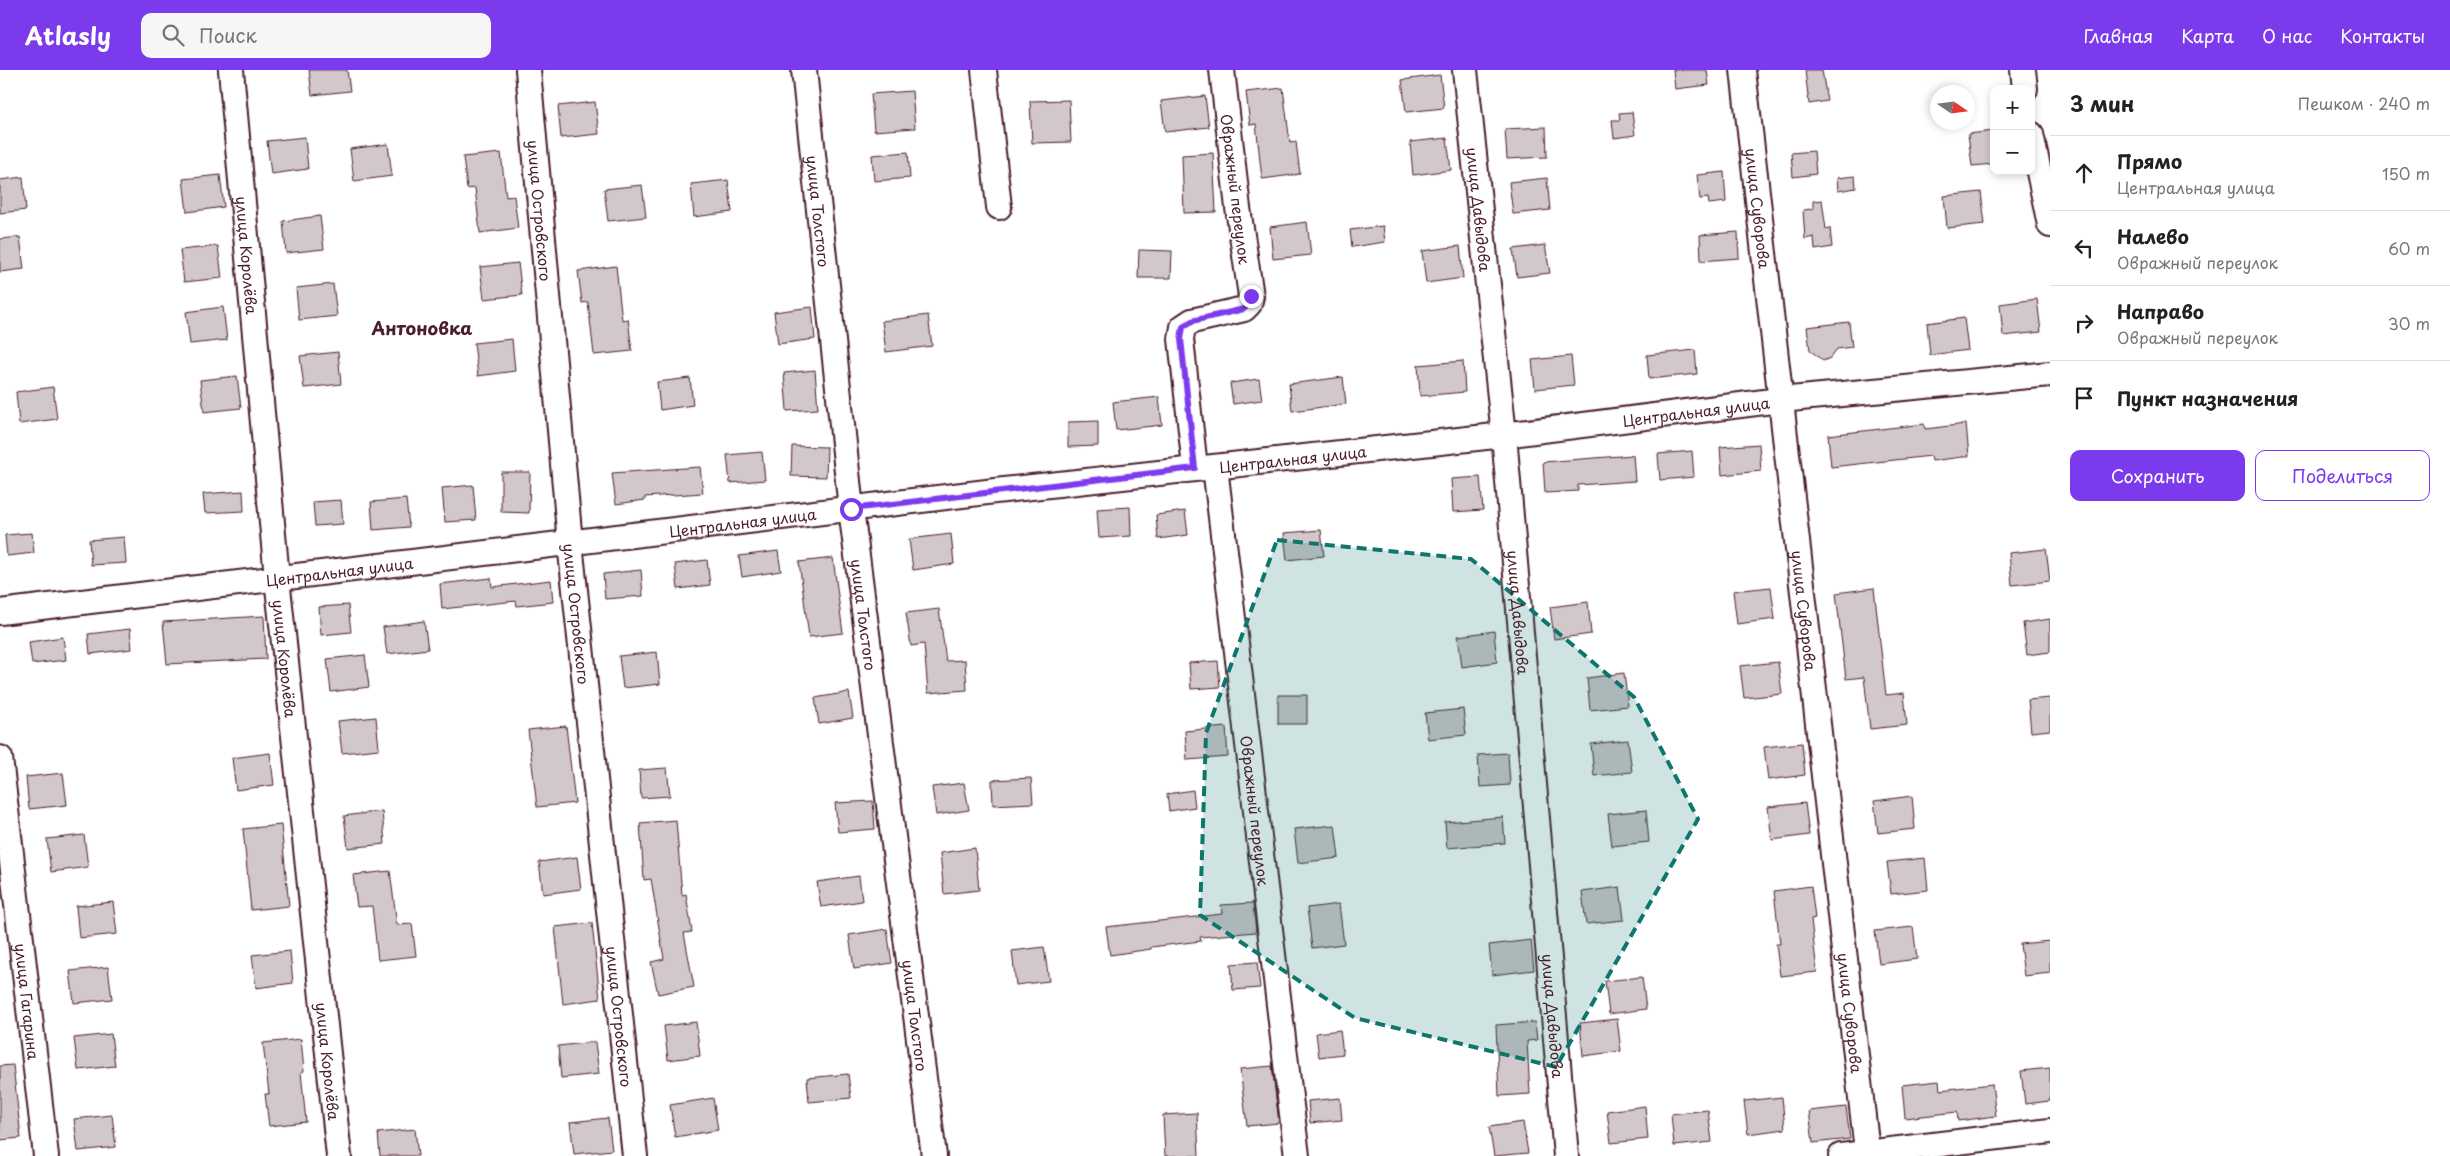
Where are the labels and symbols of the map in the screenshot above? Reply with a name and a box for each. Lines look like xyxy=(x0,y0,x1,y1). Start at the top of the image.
north arrow xyxy=(1930,85,1975,130)
street label: Овражный переулок xyxy=(1215,113,1257,265)
street label: улица Островского xyxy=(523,139,558,282)
street label: улица Давыдова xyxy=(1462,146,1498,273)
street label: улица Суворова xyxy=(1741,147,1777,270)
street label: улица Толстого xyxy=(802,154,837,268)
street label: улица Королёва xyxy=(231,195,265,316)
route end xyxy=(1240,285,1263,308)
district label: Антоновка xyxy=(371,314,472,341)
street label: Центральная улица xyxy=(1621,390,1772,431)
street label: Центральная улица xyxy=(1218,439,1368,478)
route start xyxy=(840,498,863,521)
street label: Центральная улица xyxy=(668,501,818,542)
street label: улица Островского xyxy=(559,542,596,685)
street label: улица Давыдова xyxy=(1502,549,1536,676)
street label: улица Суворова xyxy=(1787,549,1823,673)
street label: Центральная улица xyxy=(265,550,415,591)
street label: улица Толстого xyxy=(846,557,883,672)
street label: улица Королёва xyxy=(268,598,303,719)
street label: Овражный переулок xyxy=(1236,734,1276,887)
street label: улица Гагарина xyxy=(10,942,46,1061)
street label: улица Островского xyxy=(601,945,639,1088)
street label: улица Суворова xyxy=(1833,951,1870,1075)
street label: улица Давыдова xyxy=(1537,953,1571,1080)
street label: улица Толстого xyxy=(897,958,935,1073)
street label: улица Королёва xyxy=(311,1001,347,1122)

